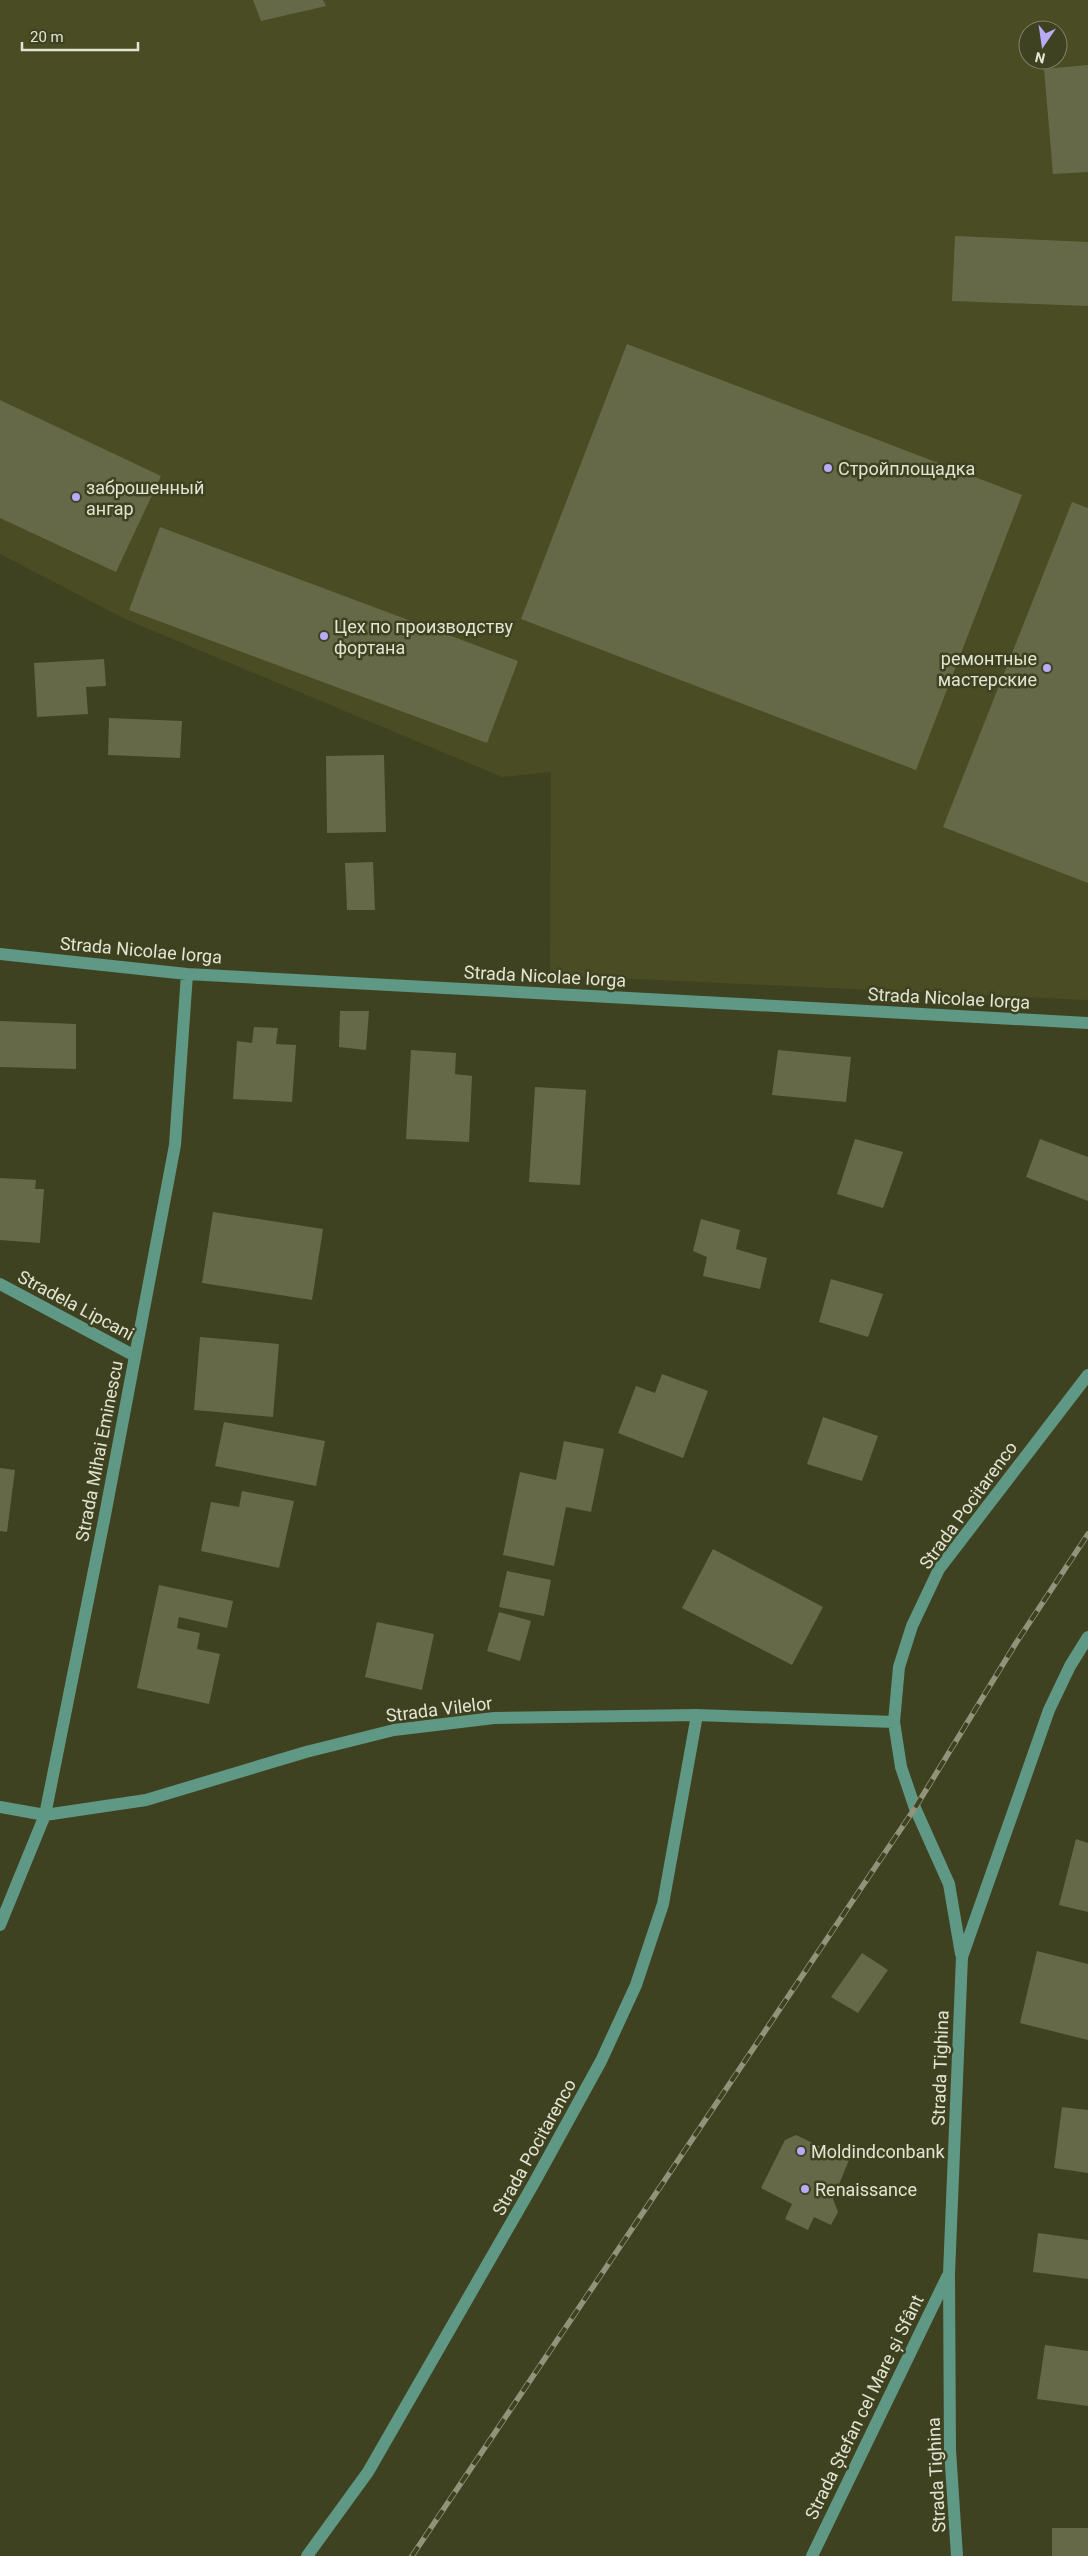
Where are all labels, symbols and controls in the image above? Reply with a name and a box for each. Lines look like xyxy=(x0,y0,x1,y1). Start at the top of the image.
scale bar xyxy=(22,20,139,52)
north arrow xyxy=(1018,20,1068,70)
text: 20 m xyxy=(30,28,64,46)
text: N xyxy=(1033,49,1047,67)
place label: Стройплощадка xyxy=(838,458,975,479)
marker: Стройплощадка xyxy=(822,462,834,474)
place label: заброшенный ангар xyxy=(86,477,204,519)
marker: заброшенный ангар xyxy=(70,491,82,503)
place label: Цех по производству фортана xyxy=(334,616,514,658)
marker: Цех по производству фортана xyxy=(318,630,330,642)
place label: ремонтные мастерские xyxy=(938,648,1037,690)
marker: ремонтные мастерские xyxy=(1041,662,1053,674)
street label: Strada Nicolae Iorga xyxy=(59,932,223,968)
street label: Strada Nicolae Iorga xyxy=(463,961,627,991)
street label: Strada Nicolae Iorga xyxy=(867,983,1031,1013)
street label: Stradela Lipcani xyxy=(14,1266,138,1344)
street label: Strada Mihai Eminescu xyxy=(71,1359,127,1543)
street label: Strada Pocitarenco xyxy=(915,1437,1021,1573)
street label: Strada Vilelor xyxy=(385,1692,493,1726)
street label: Strada Tighina xyxy=(927,2010,953,2126)
street label: Strada Pocitarenco xyxy=(488,2075,580,2219)
place label: Moldindconbank xyxy=(811,2141,945,2162)
marker: Moldindconbank xyxy=(795,2145,807,2157)
place label: Renaissance xyxy=(815,2179,917,2200)
marker: Renaissance xyxy=(799,2183,811,2195)
street label: Strada Ștefan cel Mare și Sfânt xyxy=(800,2291,929,2523)
street label: Strada Tighina xyxy=(922,2417,950,2533)

